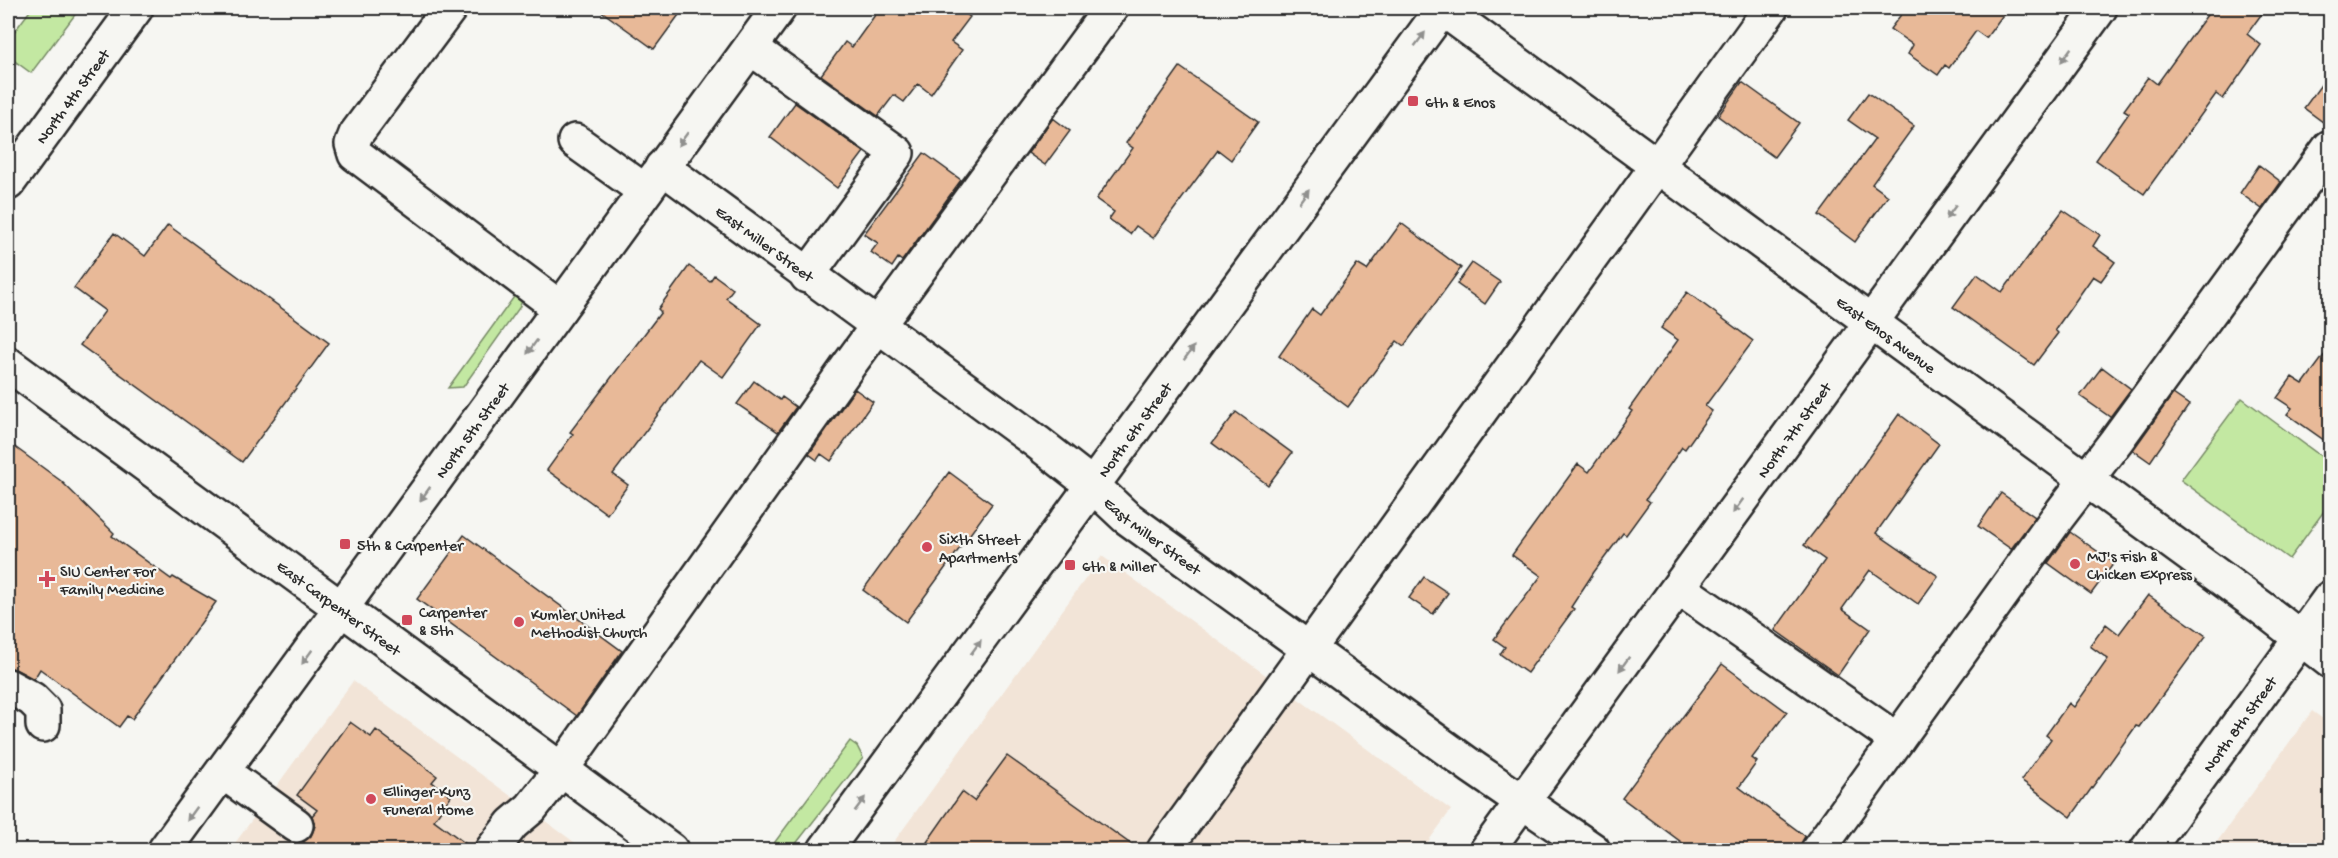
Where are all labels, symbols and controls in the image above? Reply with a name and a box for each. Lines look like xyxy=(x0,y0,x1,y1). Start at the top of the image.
one-way arrow xyxy=(1413,31,1425,46)
street label: North 4th Street xyxy=(34,46,116,149)
one-way arrow xyxy=(2060,46,2072,62)
marker: 6th & Enos xyxy=(1406,94,1420,108)
place label: 6th & Enos xyxy=(1425,95,1496,114)
one-way arrow xyxy=(678,131,690,146)
one-way arrow xyxy=(1298,189,1310,205)
street label: East Miller Street xyxy=(710,203,817,289)
one-way arrow xyxy=(1945,204,1957,220)
street label: East Enos Avenue xyxy=(1831,294,1939,380)
one-way arrow xyxy=(526,339,538,355)
one-way arrow xyxy=(1183,346,1195,362)
street label: North 5th Street xyxy=(433,379,516,483)
street label: North 6th Street xyxy=(1096,379,1179,482)
street label: North 7th Street xyxy=(1755,379,1838,483)
one-way arrow xyxy=(419,487,431,502)
street label: East Miller Street xyxy=(1098,495,1204,582)
one-way arrow xyxy=(1732,498,1744,514)
place label: Sixth Street Apartments xyxy=(939,532,1021,569)
marker: 5th & Carpenter xyxy=(338,537,352,551)
place label: 5th & Carpenter xyxy=(357,538,464,557)
marker: Sixth Street Apartments xyxy=(920,540,934,554)
place label: MJ's Fish & Chicken Express xyxy=(2087,549,2193,586)
marker: MJ's Fish & Chicken Express xyxy=(2068,557,2082,571)
street label: East Carpenter Street xyxy=(272,558,404,662)
marker: 6th & Miller xyxy=(1063,558,1077,572)
place label: 6th & Miller xyxy=(1082,559,1157,578)
place label: SIU Center For Family Medicine xyxy=(59,564,165,601)
marker: SIU Center For Family Medicine xyxy=(38,570,56,588)
place label: Carpenter & 5th xyxy=(419,605,488,642)
place label: Kumler United Methodist Church xyxy=(531,607,648,644)
marker: Carpenter & 5th xyxy=(400,613,414,627)
marker: Kumler United Methodist Church xyxy=(512,615,526,629)
one-way arrow xyxy=(970,639,982,655)
one-way arrow xyxy=(301,649,313,664)
one-way arrow xyxy=(1618,657,1630,672)
street label: North 8th Street xyxy=(2200,673,2283,777)
place label: Ellinger-Kunz Funeral Home xyxy=(382,784,474,821)
marker: Ellinger-Kunz Funeral Home xyxy=(364,792,378,806)
one-way arrow xyxy=(854,796,866,812)
one-way arrow xyxy=(186,806,198,822)

